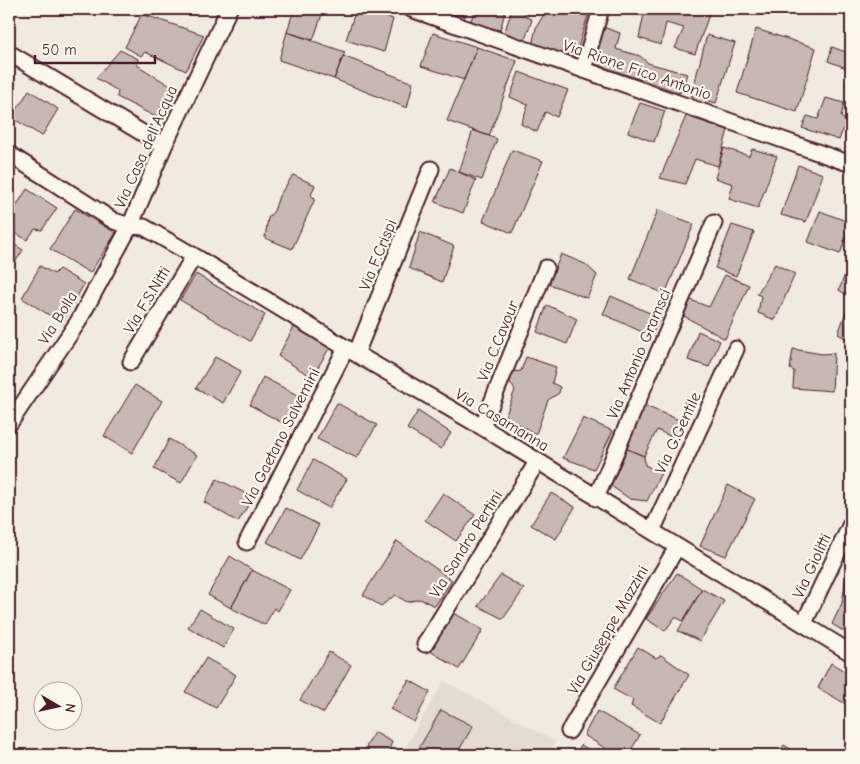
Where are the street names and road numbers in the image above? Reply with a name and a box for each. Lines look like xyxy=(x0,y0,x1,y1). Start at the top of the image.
street label: Via Rione Fico Antonio xyxy=(560,36,714,104)
street label: Via Casa dell'Acqua xyxy=(111,83,181,211)
street label: Via F.Crispi xyxy=(356,217,400,293)
street label: Via F.S.Nitti xyxy=(120,263,174,337)
street label: Via Antonio Gramsci xyxy=(603,286,675,422)
street label: Via Bolla xyxy=(35,288,81,348)
street label: Via C.Cavour xyxy=(474,297,523,384)
street label: Via Gaetano Salvemini xyxy=(238,365,324,509)
street label: Via Casamanna xyxy=(452,385,552,455)
street label: Via G.Gentile xyxy=(651,389,705,477)
street label: Via Sandro Pertini xyxy=(426,487,506,601)
street label: Via Giolitti xyxy=(789,531,835,601)
street label: Via Giuseppe Mazzini xyxy=(564,562,652,698)

